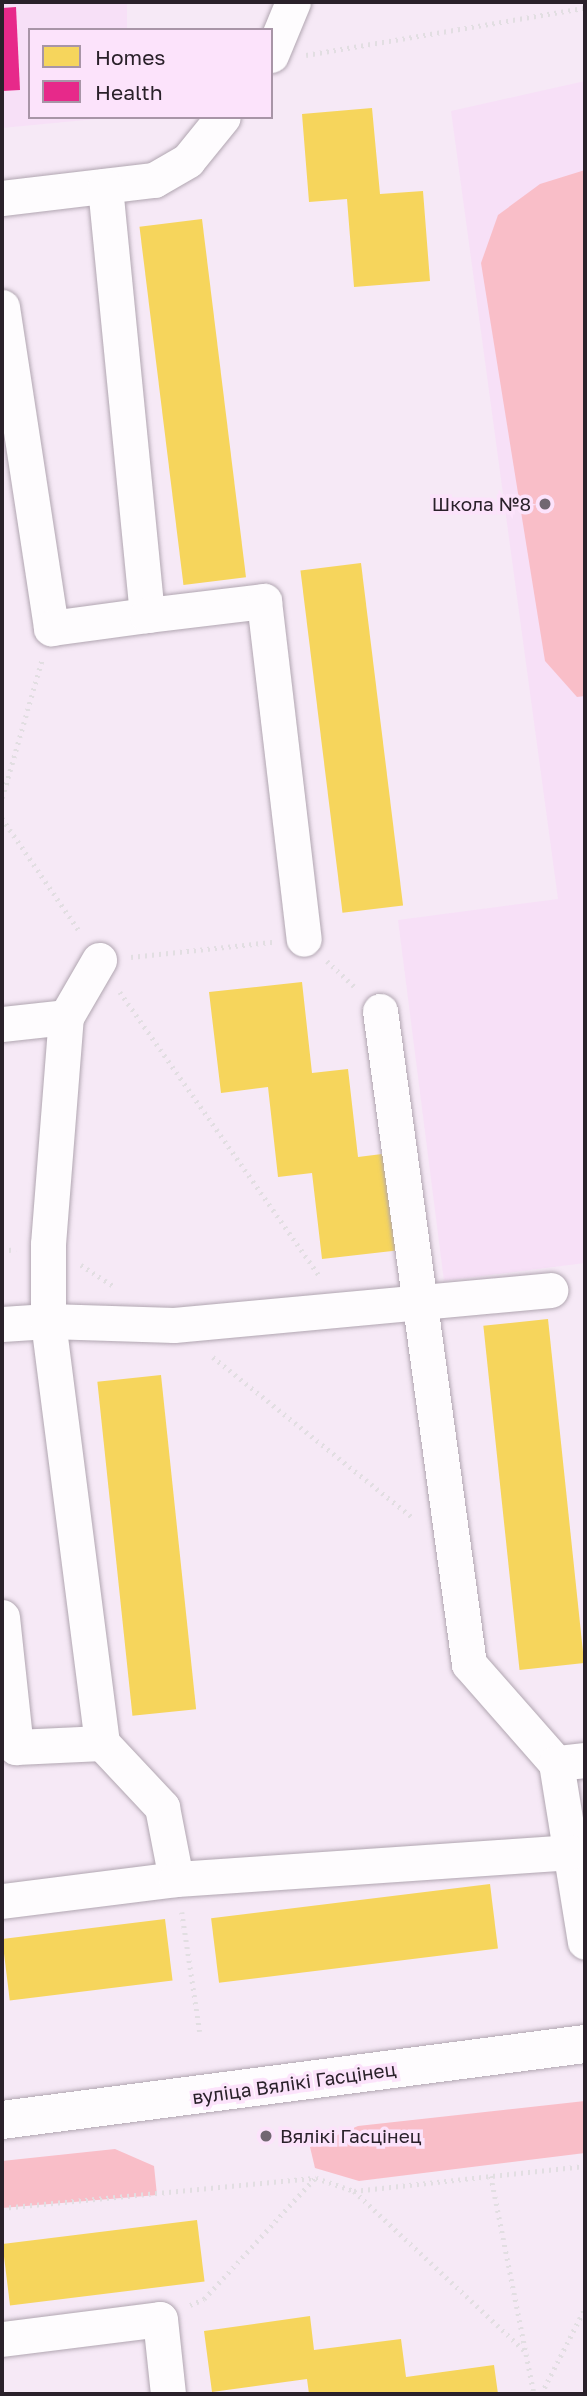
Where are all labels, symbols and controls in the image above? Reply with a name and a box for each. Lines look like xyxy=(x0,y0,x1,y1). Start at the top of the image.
legend xyxy=(28,28,273,119)
text: Homes xyxy=(95,44,165,70)
text: Health xyxy=(95,79,163,105)
place label: Школа №8 xyxy=(432,493,531,515)
marker: Школа №8 xyxy=(537,496,553,512)
street label: вуліца Вялікі Гасцінец xyxy=(191,2057,397,2109)
place label: Вялікі Гасцінец xyxy=(280,2125,421,2147)
marker: Вялікі Гасцінец xyxy=(258,2128,274,2144)

